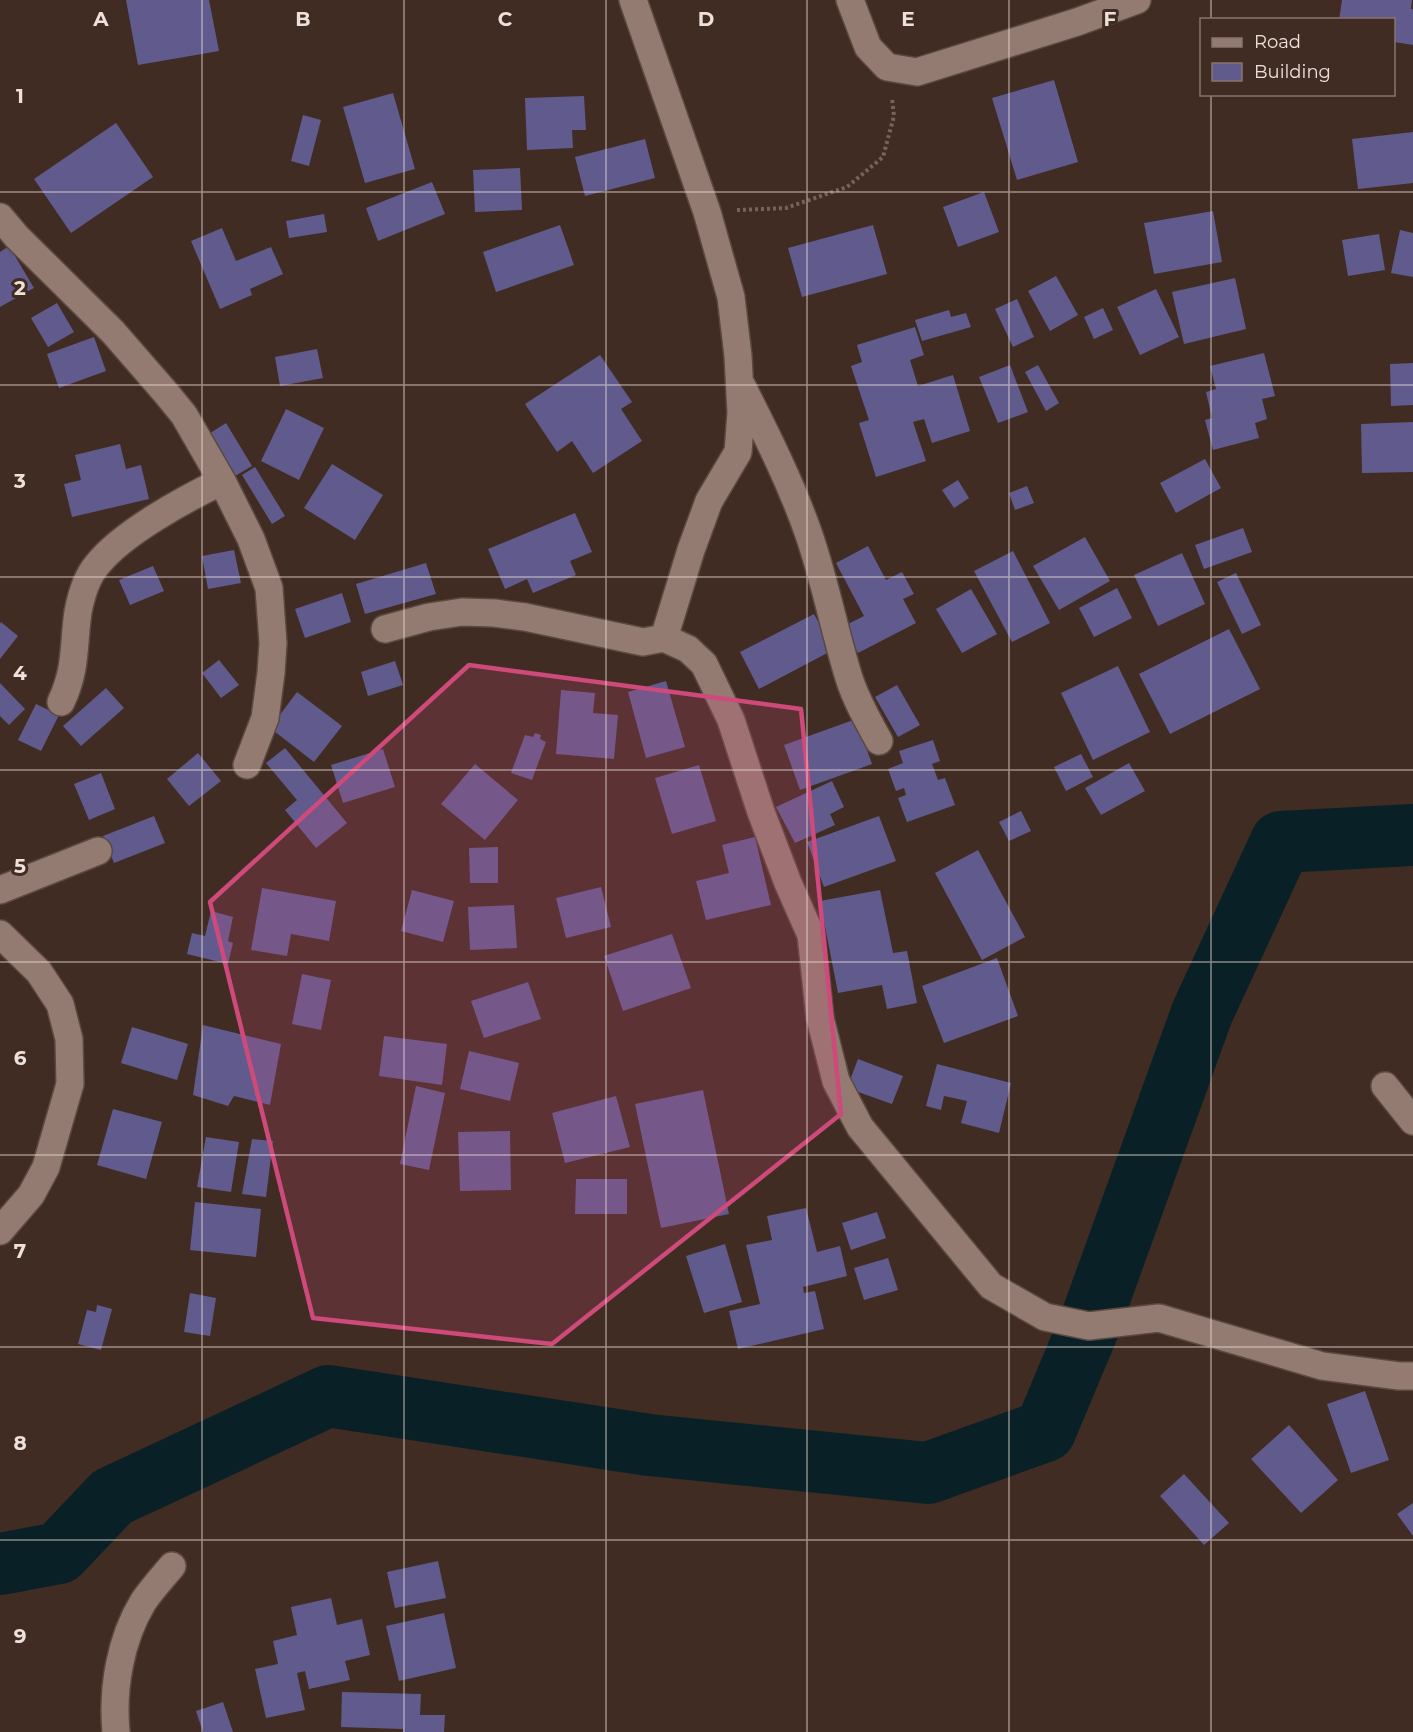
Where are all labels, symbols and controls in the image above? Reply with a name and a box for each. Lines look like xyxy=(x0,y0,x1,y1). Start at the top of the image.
text: A xyxy=(92,7,109,31)
text: B xyxy=(295,7,311,31)
text: C xyxy=(498,7,513,31)
text: D xyxy=(698,7,714,31)
text: E xyxy=(901,7,915,31)
text: F xyxy=(1104,7,1117,31)
legend xyxy=(1200,18,1395,96)
text: Road xyxy=(1254,31,1301,53)
text: Building xyxy=(1254,61,1331,83)
text: 1 xyxy=(16,84,24,108)
text: 2 xyxy=(14,276,26,300)
text: 3 xyxy=(13,469,26,493)
text: 4 xyxy=(13,661,27,685)
text: 5 xyxy=(14,854,26,878)
text: 6 xyxy=(14,1046,27,1070)
text: 7 xyxy=(14,1239,26,1263)
text: 8 xyxy=(13,1431,27,1455)
text: 9 xyxy=(14,1624,26,1648)

